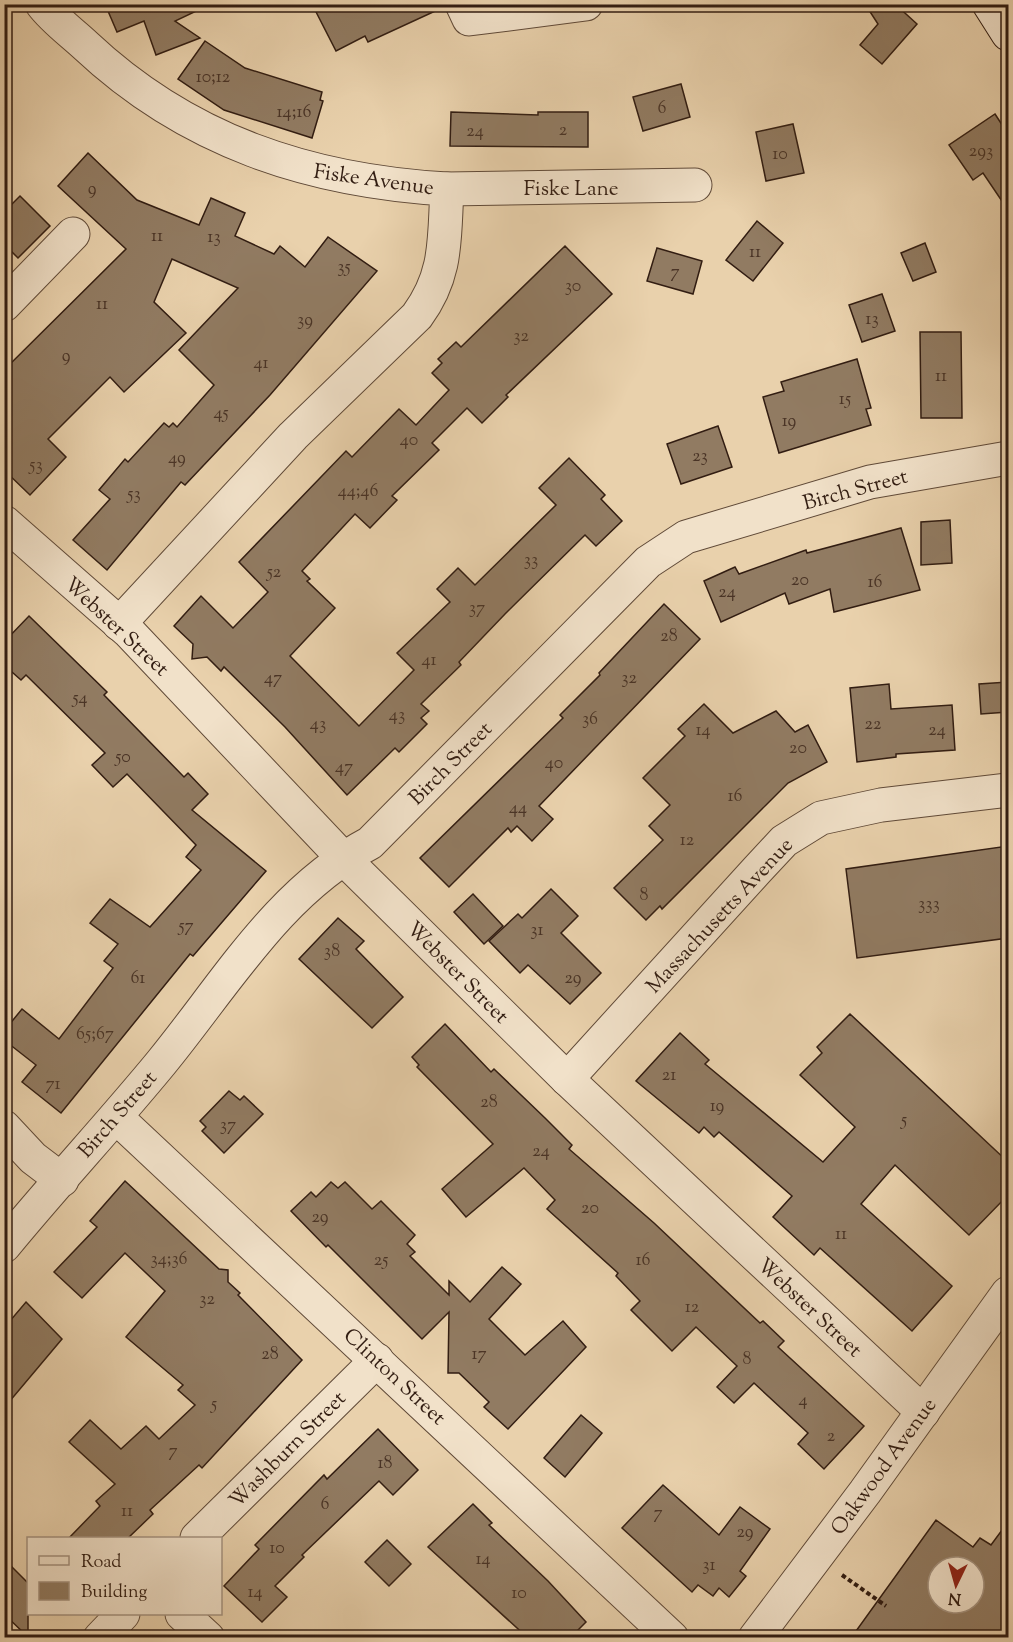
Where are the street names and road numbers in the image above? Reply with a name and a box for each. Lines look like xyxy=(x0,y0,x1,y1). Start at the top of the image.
street label: Fiske Avenue xyxy=(312,158,436,204)
street label: Fiske Lane xyxy=(523,175,619,205)
street label: Birch Street xyxy=(800,463,911,519)
street label: Webster Street xyxy=(56,571,175,684)
street label: Birch Street xyxy=(403,716,500,813)
street label: Massachusetts Avenue xyxy=(640,832,801,1001)
street label: Webster Street xyxy=(399,915,515,1031)
street label: Birch Street xyxy=(72,1065,165,1166)
street label: Webster Street xyxy=(749,1252,868,1365)
street label: Clinton Street xyxy=(336,1322,452,1433)
street label: Washburn Street xyxy=(223,1385,354,1516)
street label: Oakwood Avenue xyxy=(825,1392,945,1542)

